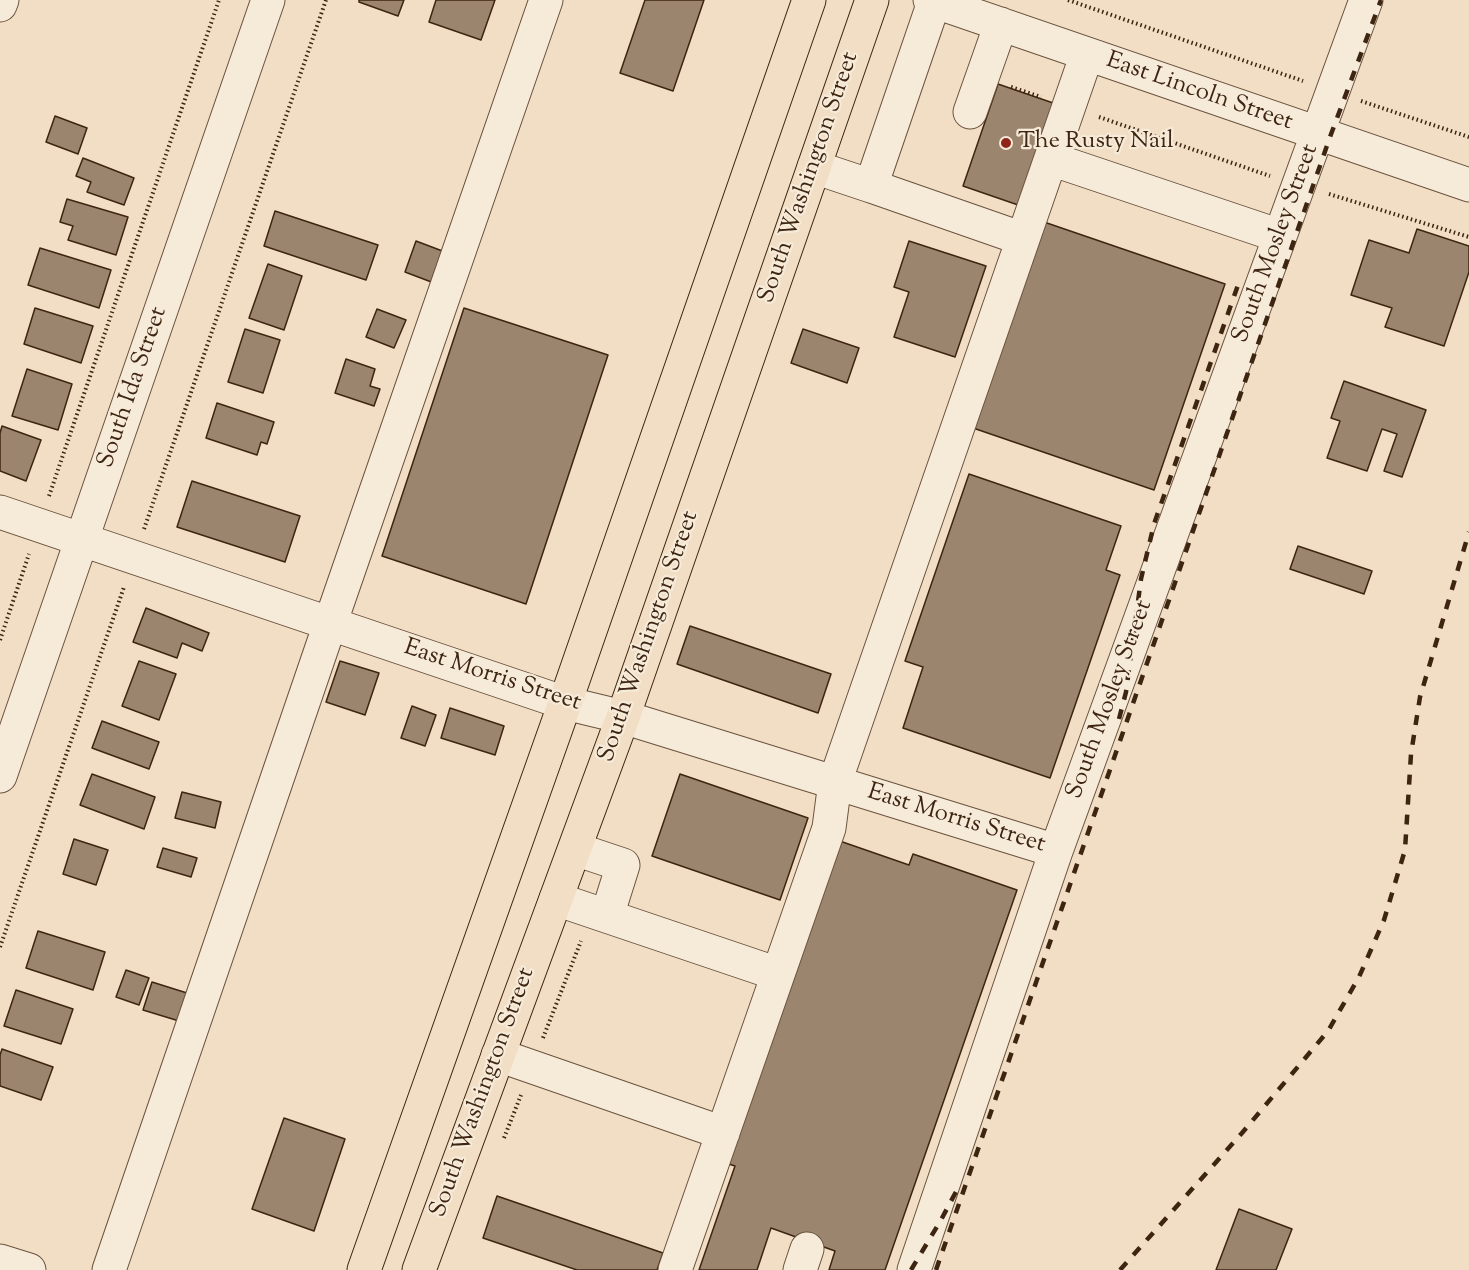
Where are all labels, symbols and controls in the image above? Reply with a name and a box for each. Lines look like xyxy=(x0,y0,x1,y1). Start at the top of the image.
street label: East Lincoln Street xyxy=(1102,48,1296,138)
street label: South Washington Street xyxy=(753,49,867,307)
place label: The Rusty Nail xyxy=(1018,129,1174,157)
marker: The Rusty Nail xyxy=(999,136,1013,150)
street label: South Mosley Street xyxy=(1228,141,1326,347)
street label: South Ida Street xyxy=(93,304,175,472)
street label: South Washington Street xyxy=(593,508,707,766)
street label: South Mosley Street xyxy=(1062,597,1160,803)
street label: East Morris Street xyxy=(400,635,584,719)
street label: East Morris Street xyxy=(864,779,1048,861)
street label: South Washington Street xyxy=(425,964,543,1222)

